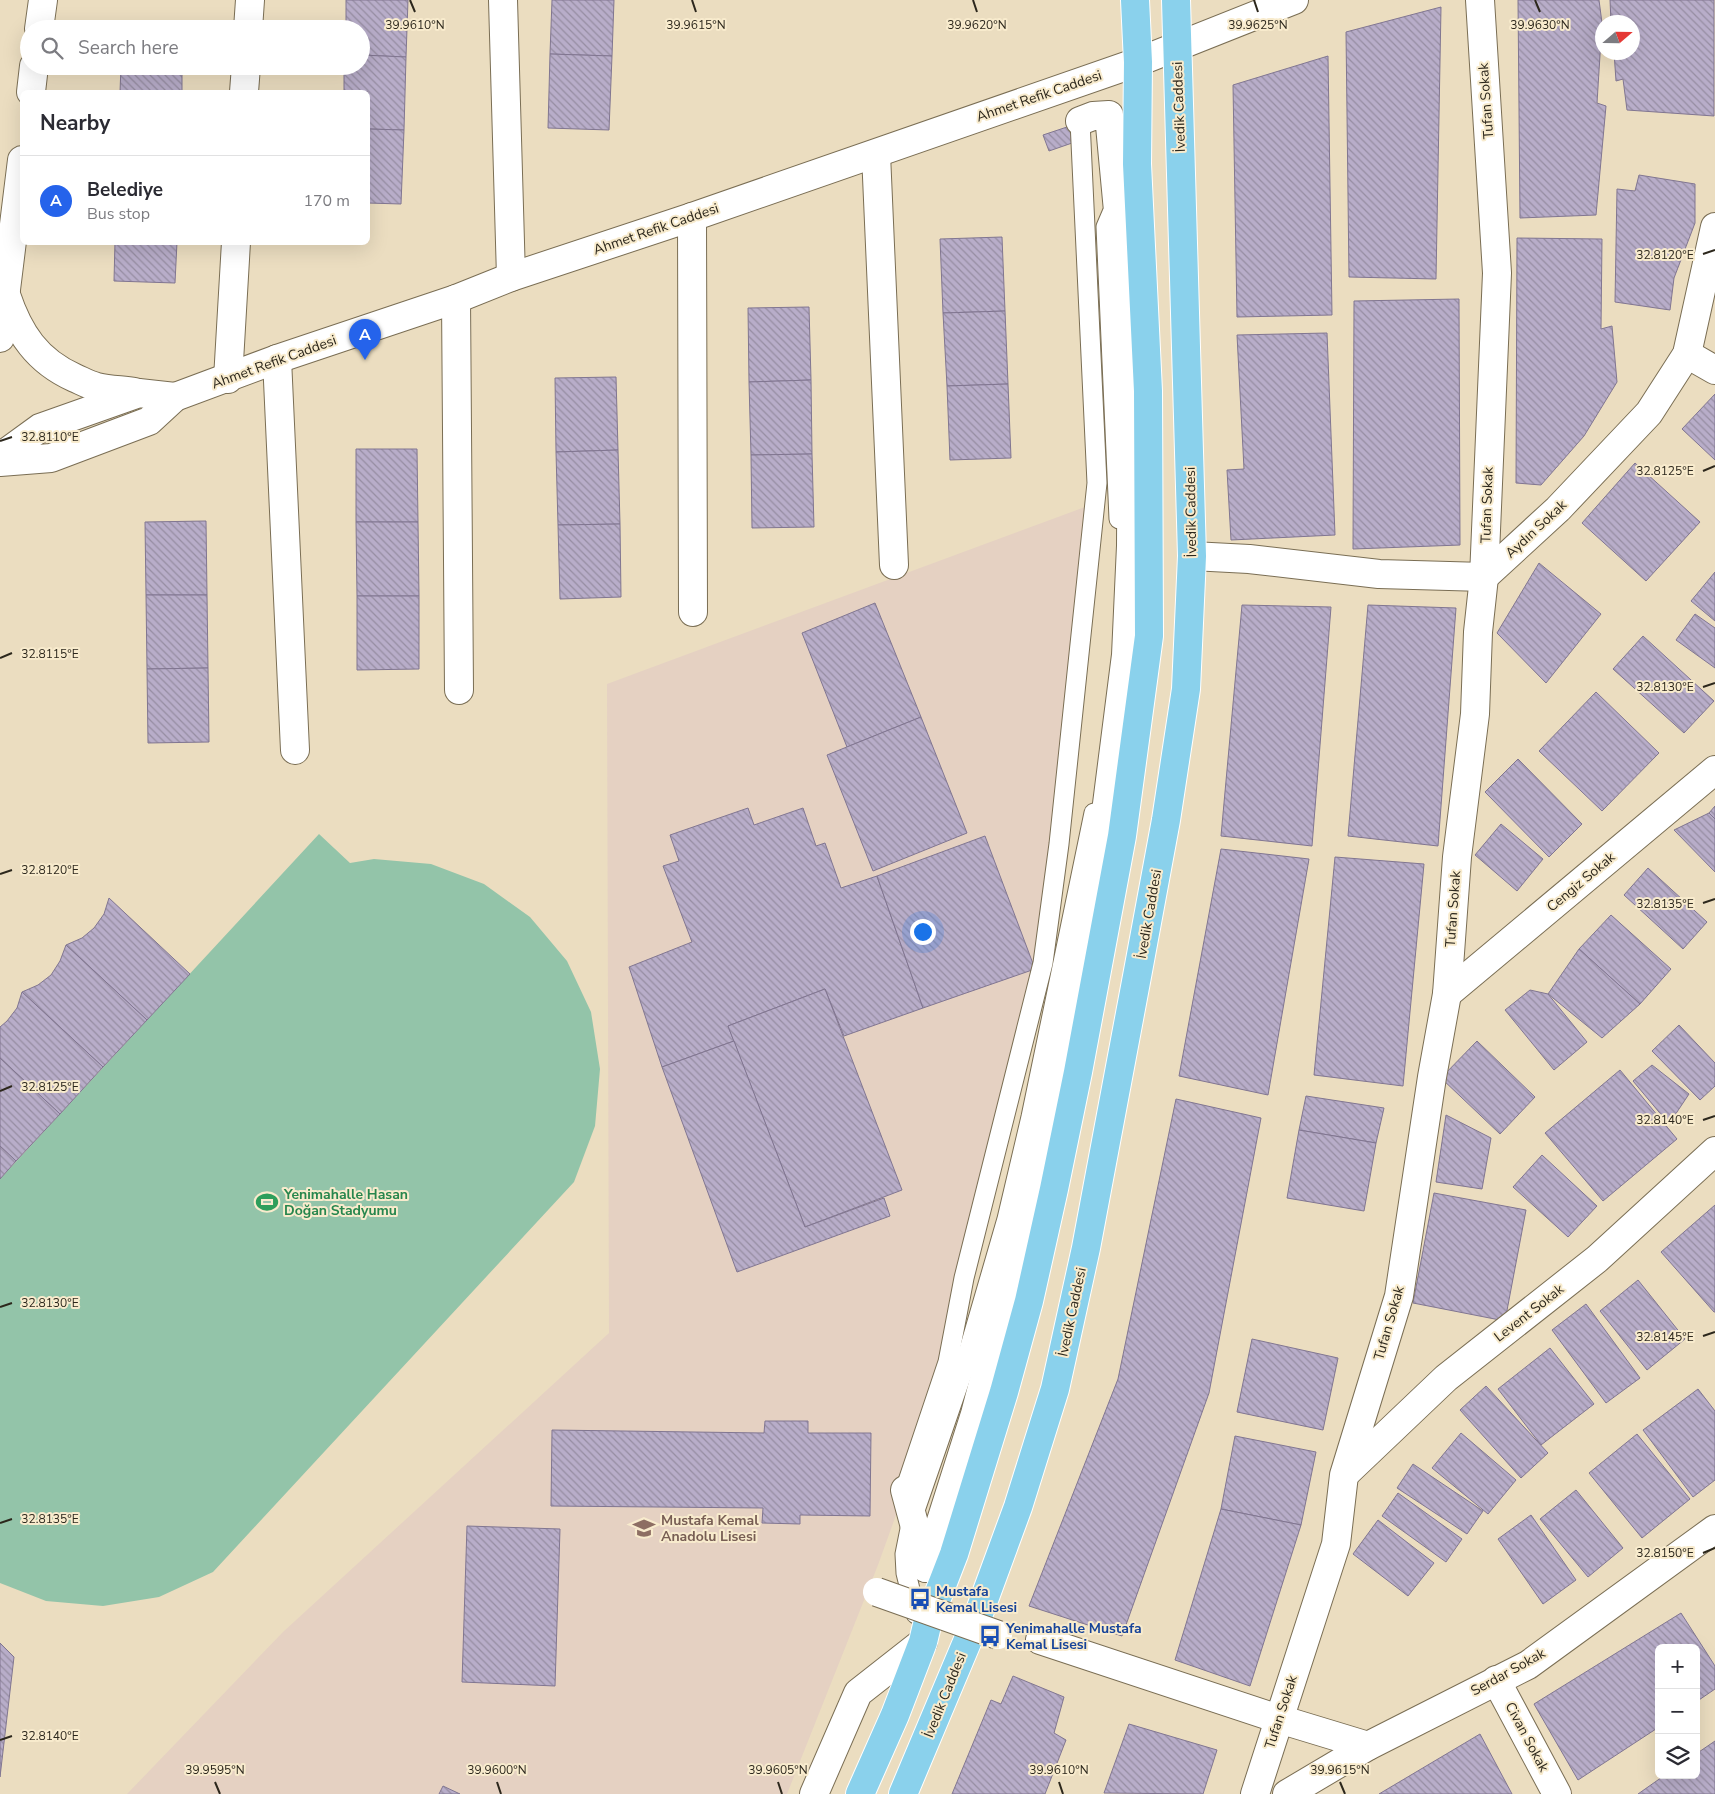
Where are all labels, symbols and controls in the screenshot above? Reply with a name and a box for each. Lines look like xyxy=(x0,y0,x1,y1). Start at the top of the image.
north arrow xyxy=(1595,15,1640,60)
text: 39.9610°N xyxy=(385,17,445,33)
text: 39.9615°N xyxy=(666,17,726,33)
text: 39.9620°N xyxy=(947,17,1007,33)
text: 39.9625°N xyxy=(1228,17,1288,33)
text: 39.9630°N xyxy=(1510,17,1570,33)
search box xyxy=(20,20,370,75)
icon: search xyxy=(38,34,66,62)
text: Search here xyxy=(78,35,179,61)
street label: İvedik Caddesi xyxy=(1168,61,1190,153)
street label: Tufan Sokak xyxy=(1474,61,1498,140)
street label: Ahmet Refik Caddesi xyxy=(974,66,1104,126)
text: Nearby xyxy=(40,109,110,137)
text: Belediye xyxy=(87,177,163,203)
text: A xyxy=(50,190,62,212)
text: 170 m xyxy=(303,190,350,212)
street label: Ahmet Refik Caddesi xyxy=(591,199,721,259)
text: Bus stop xyxy=(87,203,150,225)
text: 32.8120°E xyxy=(1636,247,1694,263)
pin: A xyxy=(349,319,381,360)
street label: Ahmet Refik Caddesi xyxy=(209,331,339,393)
text: 32.8110°E xyxy=(21,429,79,445)
text: 32.8125°E xyxy=(1636,463,1694,479)
street label: Tufan Sokak xyxy=(1476,465,1498,544)
street label: İvedik Caddesi xyxy=(1181,467,1201,557)
street label: Aydın Sokak xyxy=(1501,495,1572,562)
text: 32.8115°E xyxy=(21,646,79,662)
text: 32.8130°E xyxy=(1636,679,1694,695)
street label: Cengiz Sokak xyxy=(1543,847,1620,916)
text: 32.8120°E xyxy=(21,862,79,878)
street label: İvedik Caddesi xyxy=(1132,868,1166,960)
street label: Tufan Sokak xyxy=(1441,869,1465,948)
text: 32.8135°E xyxy=(1636,896,1694,912)
your location xyxy=(910,919,936,945)
text: 32.8125°E xyxy=(21,1079,79,1095)
text: 32.8140°E xyxy=(1636,1112,1694,1128)
place label: Yenimahalle Hasan Doğan Stadyumu xyxy=(283,1185,408,1220)
sports icon: Yenimahalle Hasan Doğan Stadyumu xyxy=(254,1189,280,1215)
street label: İvedik Caddesi xyxy=(1053,1266,1091,1358)
street label: Levent Sokak xyxy=(1490,1279,1569,1346)
street label: Tufan Sokak xyxy=(1369,1283,1409,1362)
text: 32.8130°E xyxy=(21,1295,79,1311)
text: 32.8145°E xyxy=(1636,1329,1694,1345)
text: 32.8135°E xyxy=(21,1511,79,1527)
place label: Mustafa Kemal Anadolu Lisesi xyxy=(661,1511,759,1546)
school or university icon: Mustafa Kemal Anadolu Lisesi xyxy=(631,1515,657,1541)
text: 32.8150°E xyxy=(1636,1545,1694,1561)
place label: Mustafa Kemal Lisesi xyxy=(936,1582,1017,1617)
bus stop icon: Mustafa Kemal Lisesi xyxy=(907,1586,933,1612)
place label: Yenimahalle Mustafa Kemal Lisesi xyxy=(1005,1619,1142,1654)
bus stop icon: Yenimahalle Mustafa Kemal Lisesi xyxy=(977,1623,1003,1649)
street label: Serdar Sokak xyxy=(1467,1643,1550,1700)
map controls xyxy=(1655,1644,1700,1779)
button: + xyxy=(1655,1644,1700,1689)
street label: İvedik Caddesi xyxy=(919,1649,971,1741)
street label: Tufan Sokak xyxy=(1260,1672,1302,1751)
button: − xyxy=(1655,1689,1700,1734)
street label: Civan Sokak xyxy=(1501,1699,1554,1776)
text: 32.8140°E xyxy=(21,1728,79,1744)
button: layers xyxy=(1655,1734,1700,1779)
text: 39.9595°N xyxy=(185,1762,245,1778)
text: 39.9600°N xyxy=(467,1762,527,1778)
text: 39.9605°N xyxy=(748,1762,808,1778)
text: 39.9610°N xyxy=(1029,1762,1089,1778)
text: 39.9615°N xyxy=(1310,1762,1370,1778)

